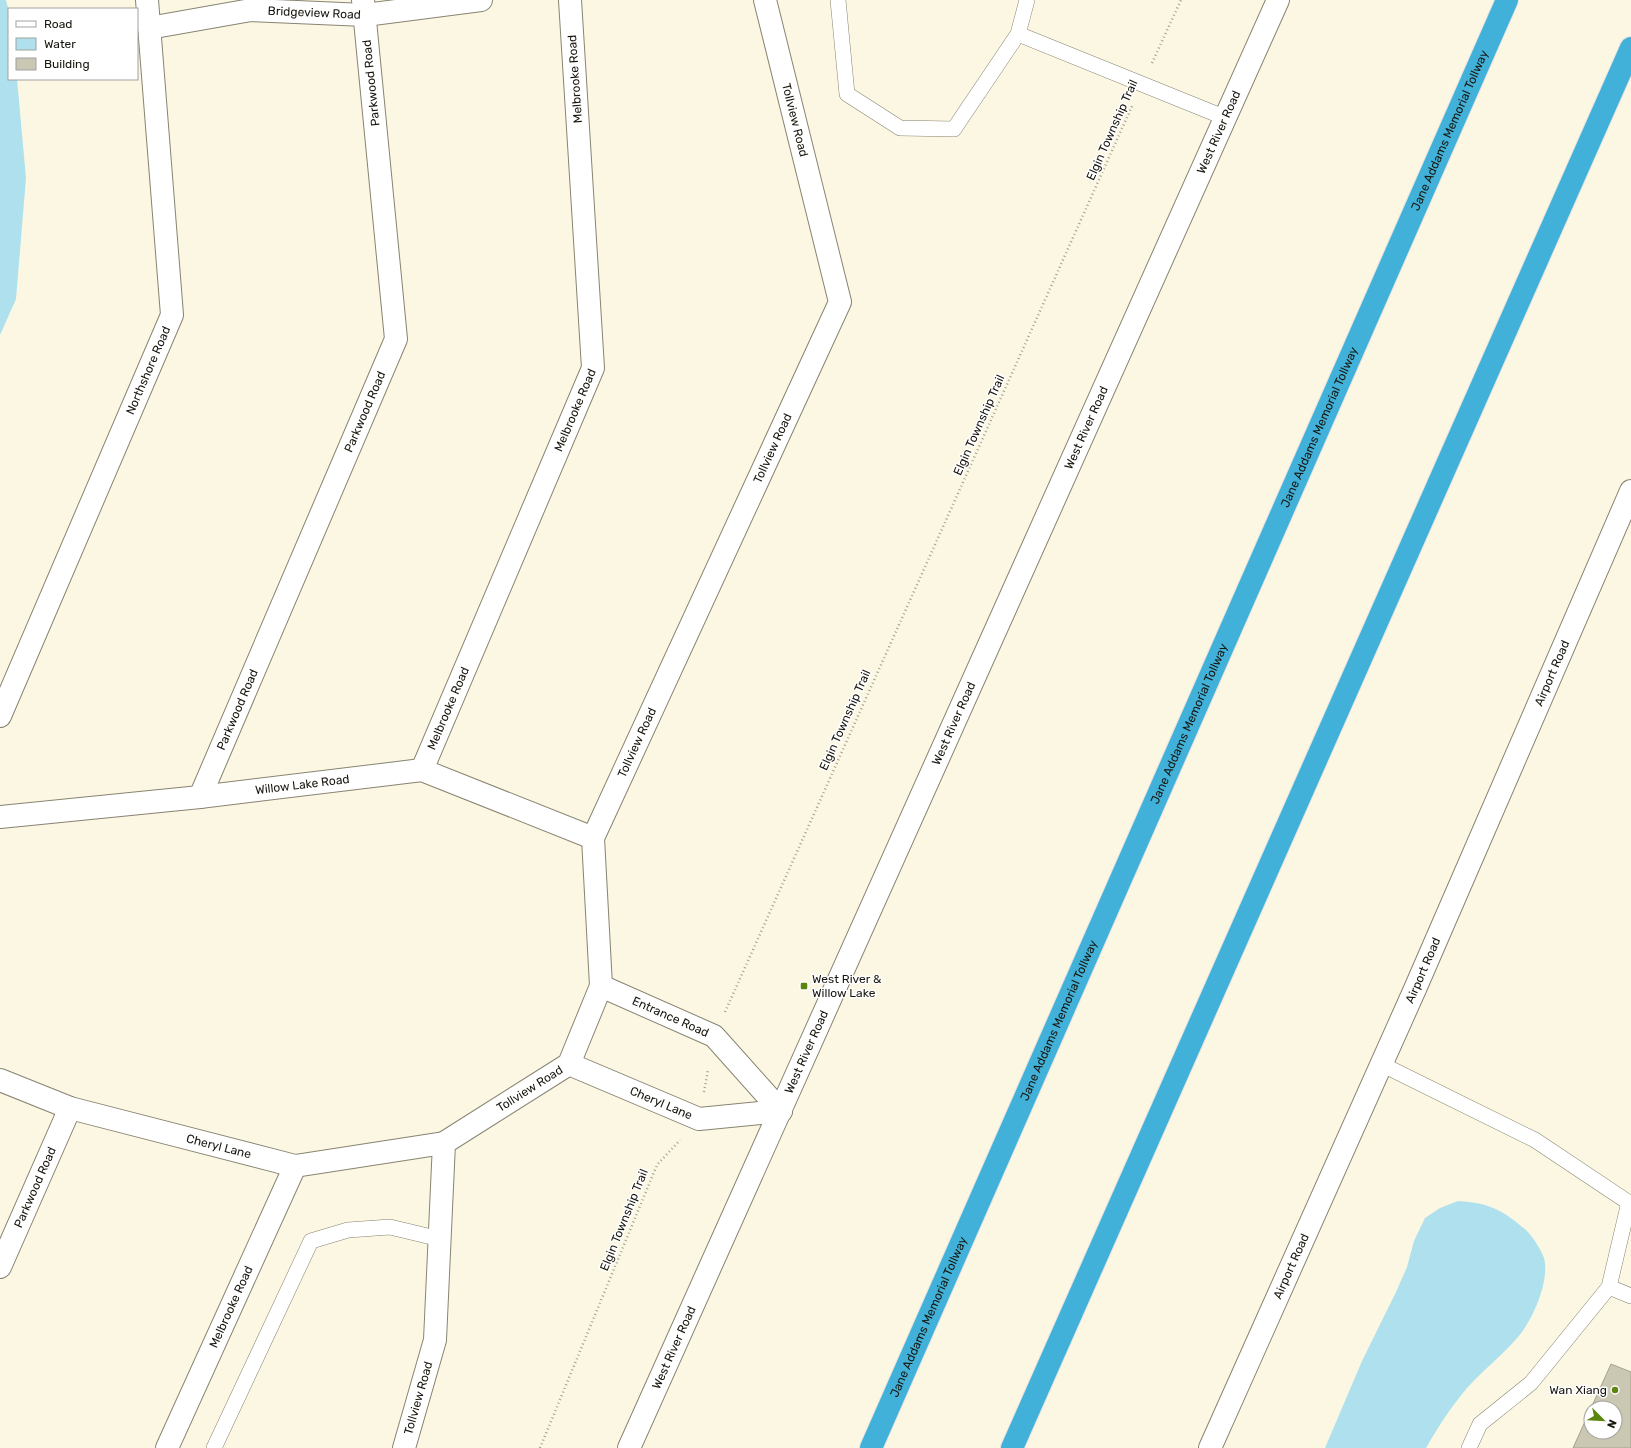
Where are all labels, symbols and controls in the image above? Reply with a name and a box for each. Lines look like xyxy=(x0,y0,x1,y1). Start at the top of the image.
street label: Bridgeview Road xyxy=(267,4,361,22)
legend xyxy=(8,8,138,80)
text: Road xyxy=(44,17,72,31)
street label: Melbrooke Road xyxy=(565,34,585,124)
text: Water xyxy=(44,37,76,51)
street label: Parkwood Road xyxy=(360,39,382,127)
street label: Jane Addams Memorial Tollway xyxy=(1408,48,1491,213)
text: Building xyxy=(44,57,90,71)
street label: Elgin Township Trail xyxy=(1084,77,1141,182)
street label: Tollview Road xyxy=(779,82,811,158)
street label: West River Road xyxy=(1194,88,1243,176)
street label: Northshore Road xyxy=(123,324,173,417)
street label: Jane Addams Memorial Tollway xyxy=(1278,344,1361,510)
street label: Melbrooke Road xyxy=(551,367,599,454)
street label: Parkwood Road xyxy=(341,369,388,454)
street label: Elgin Township Trail xyxy=(951,372,1008,477)
street label: West River Road xyxy=(1062,384,1111,472)
street label: Tollview Road xyxy=(750,411,795,486)
street label: Airport Road xyxy=(1532,638,1572,708)
street label: Jane Addams Memorial Tollway xyxy=(1148,641,1231,806)
street label: Melbrooke Road xyxy=(424,665,472,752)
street label: Parkwood Road xyxy=(214,667,261,752)
street label: Elgin Township Trail xyxy=(817,667,874,772)
street label: West River Road xyxy=(929,680,978,767)
street label: Tollview Road xyxy=(615,705,659,780)
street label: Willow Lake Road xyxy=(254,772,350,797)
street label: Airport Road xyxy=(1403,935,1443,1005)
street label: Jane Addams Memorial Tollway xyxy=(1017,938,1100,1103)
place label: West River & Willow Lake xyxy=(812,972,882,1000)
marker: West River & Willow Lake xyxy=(799,981,809,991)
street label: Entrance Road xyxy=(630,994,711,1040)
street label: West River Road xyxy=(782,1008,831,1096)
street label: Tollview Road xyxy=(494,1063,565,1115)
street label: Cheryl Lane xyxy=(628,1084,695,1122)
street label: Cheryl Lane xyxy=(185,1131,253,1161)
street label: Parkwood Road xyxy=(11,1145,59,1230)
street label: Elgin Township Trail xyxy=(597,1167,651,1273)
street label: Airport Road xyxy=(1270,1231,1312,1301)
street label: Jane Addams Memorial Tollway xyxy=(887,1234,970,1400)
street label: Melbrooke Road xyxy=(206,1264,256,1350)
street label: West River Road xyxy=(649,1304,699,1391)
street label: Tollview Road xyxy=(401,1360,435,1436)
place label: Wan Xiang xyxy=(1549,1383,1607,1397)
marker: Wan Xiang xyxy=(1610,1385,1620,1395)
north arrow xyxy=(1583,1400,1623,1440)
text: N xyxy=(1604,1418,1619,1430)

